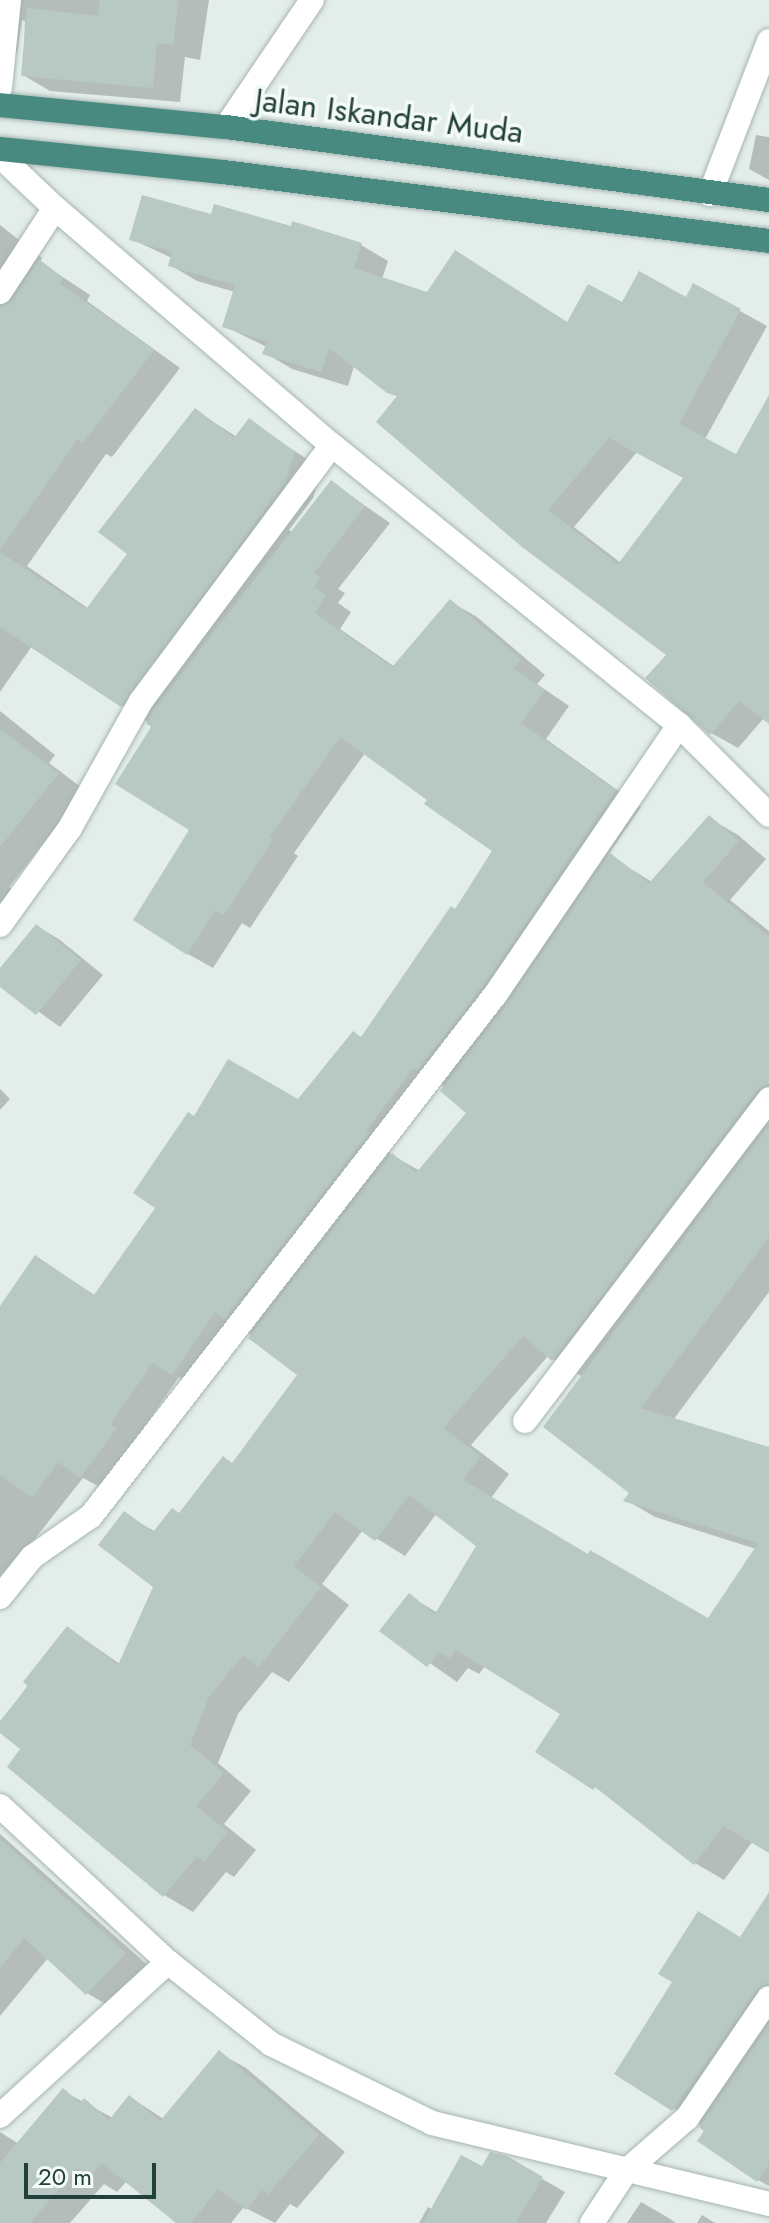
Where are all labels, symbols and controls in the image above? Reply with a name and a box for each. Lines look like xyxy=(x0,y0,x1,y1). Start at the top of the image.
street label: Jalan Iskandar Muda xyxy=(253,81,525,151)
scale bar xyxy=(28,2147,160,2197)
text: 20 m xyxy=(38,2159,92,2194)

